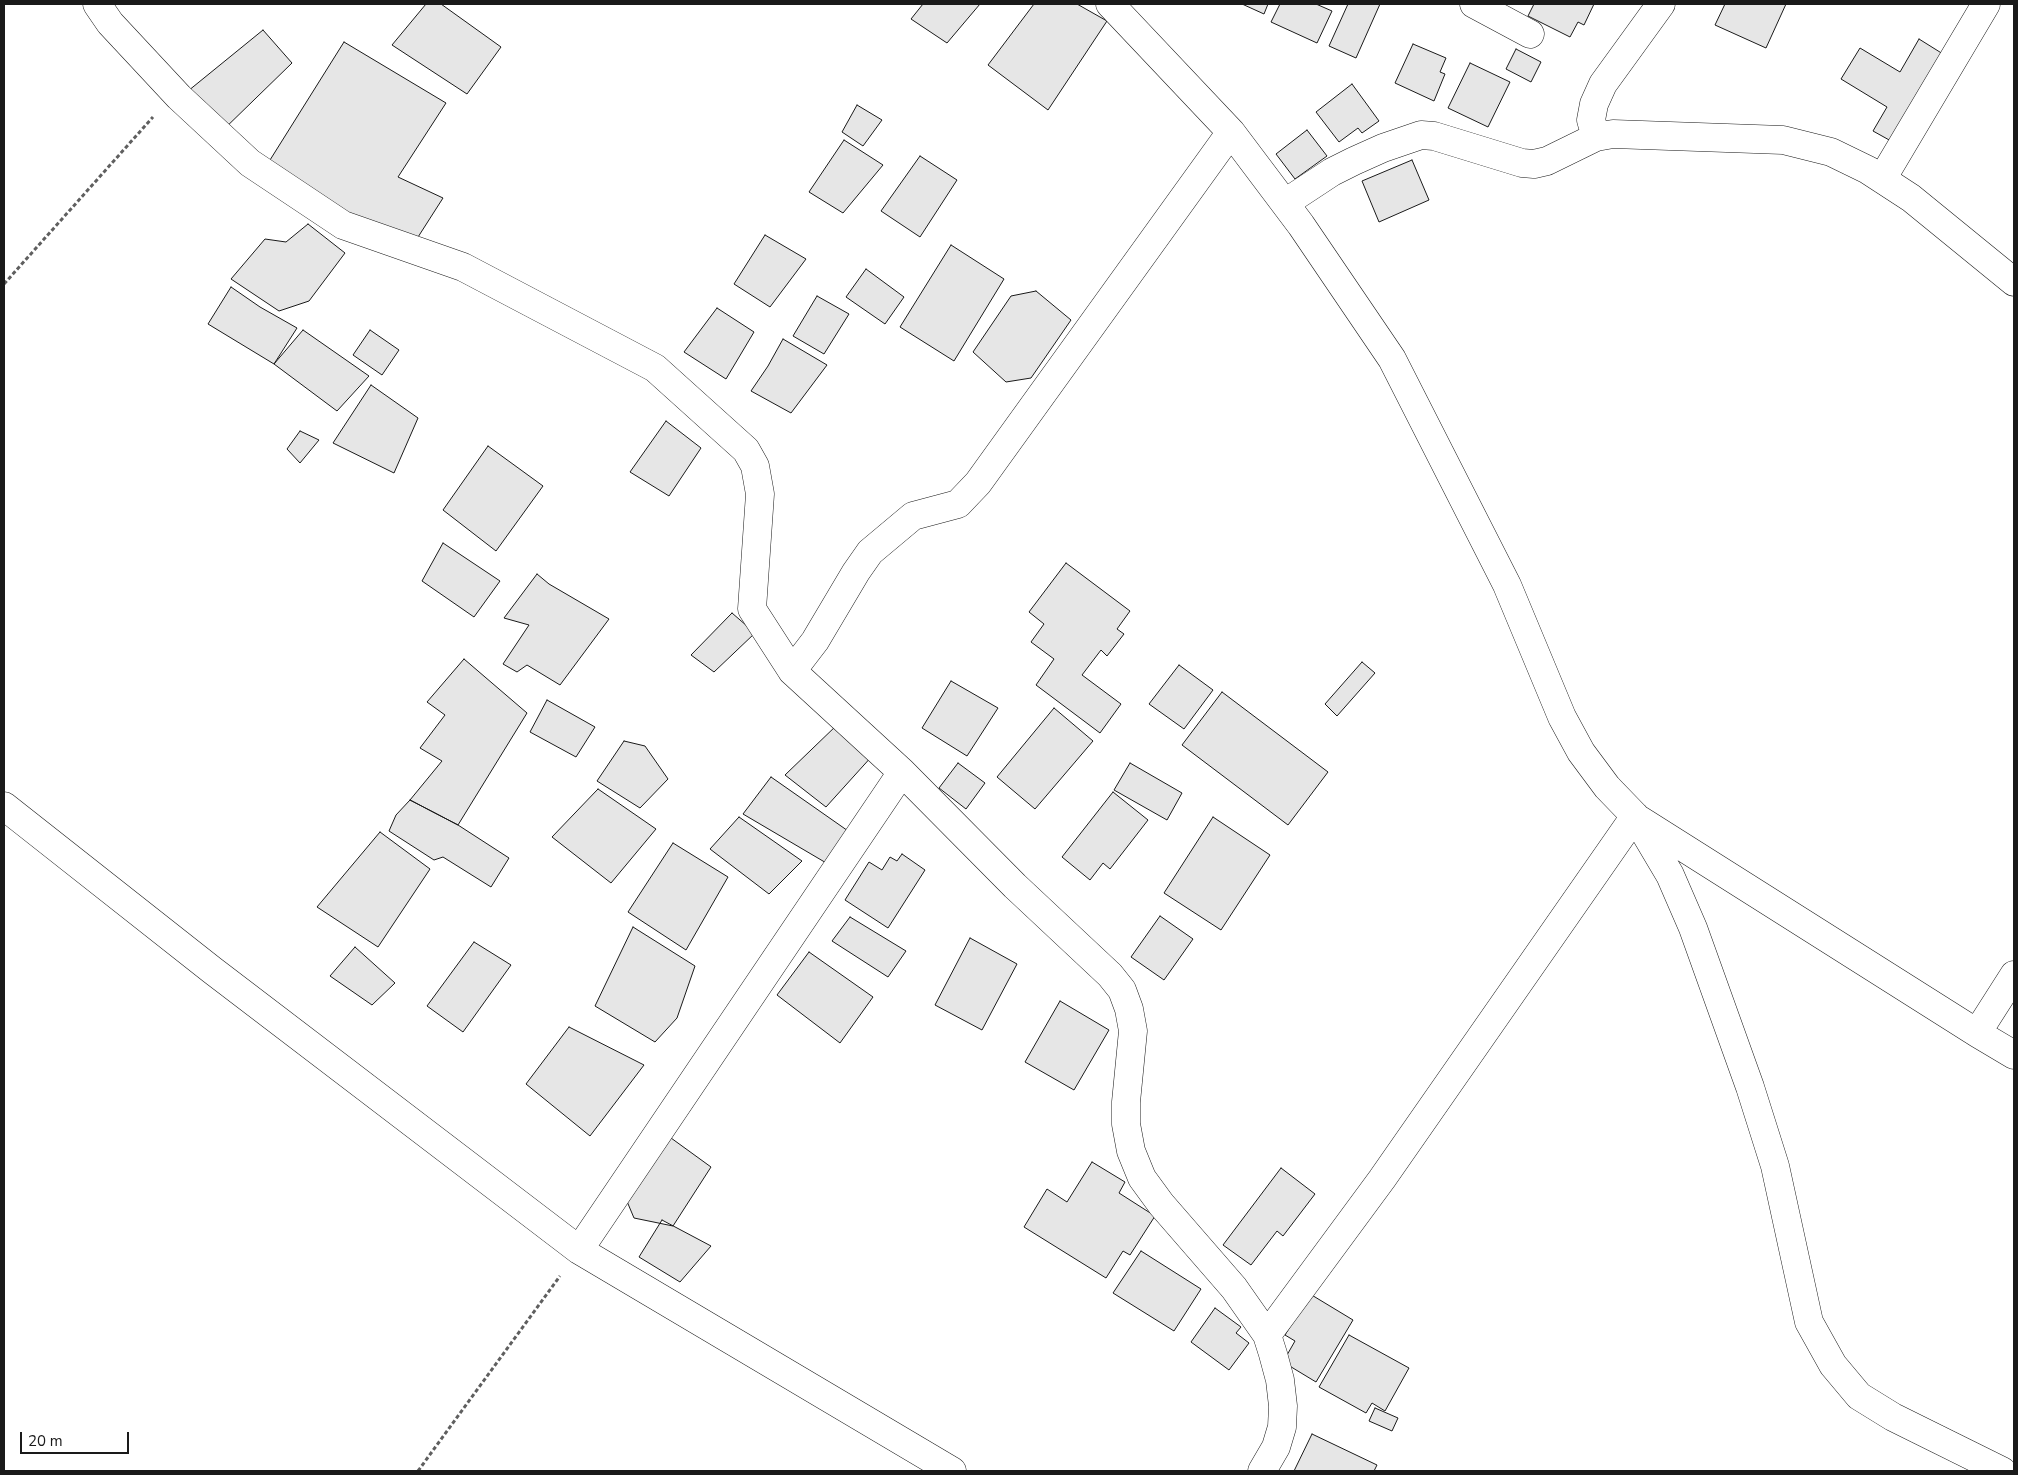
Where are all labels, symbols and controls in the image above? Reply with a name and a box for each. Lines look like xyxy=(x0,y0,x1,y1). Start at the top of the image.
scale bar xyxy=(22,1422,131,1454)
text: 20 m xyxy=(28,1431,63,1451)

